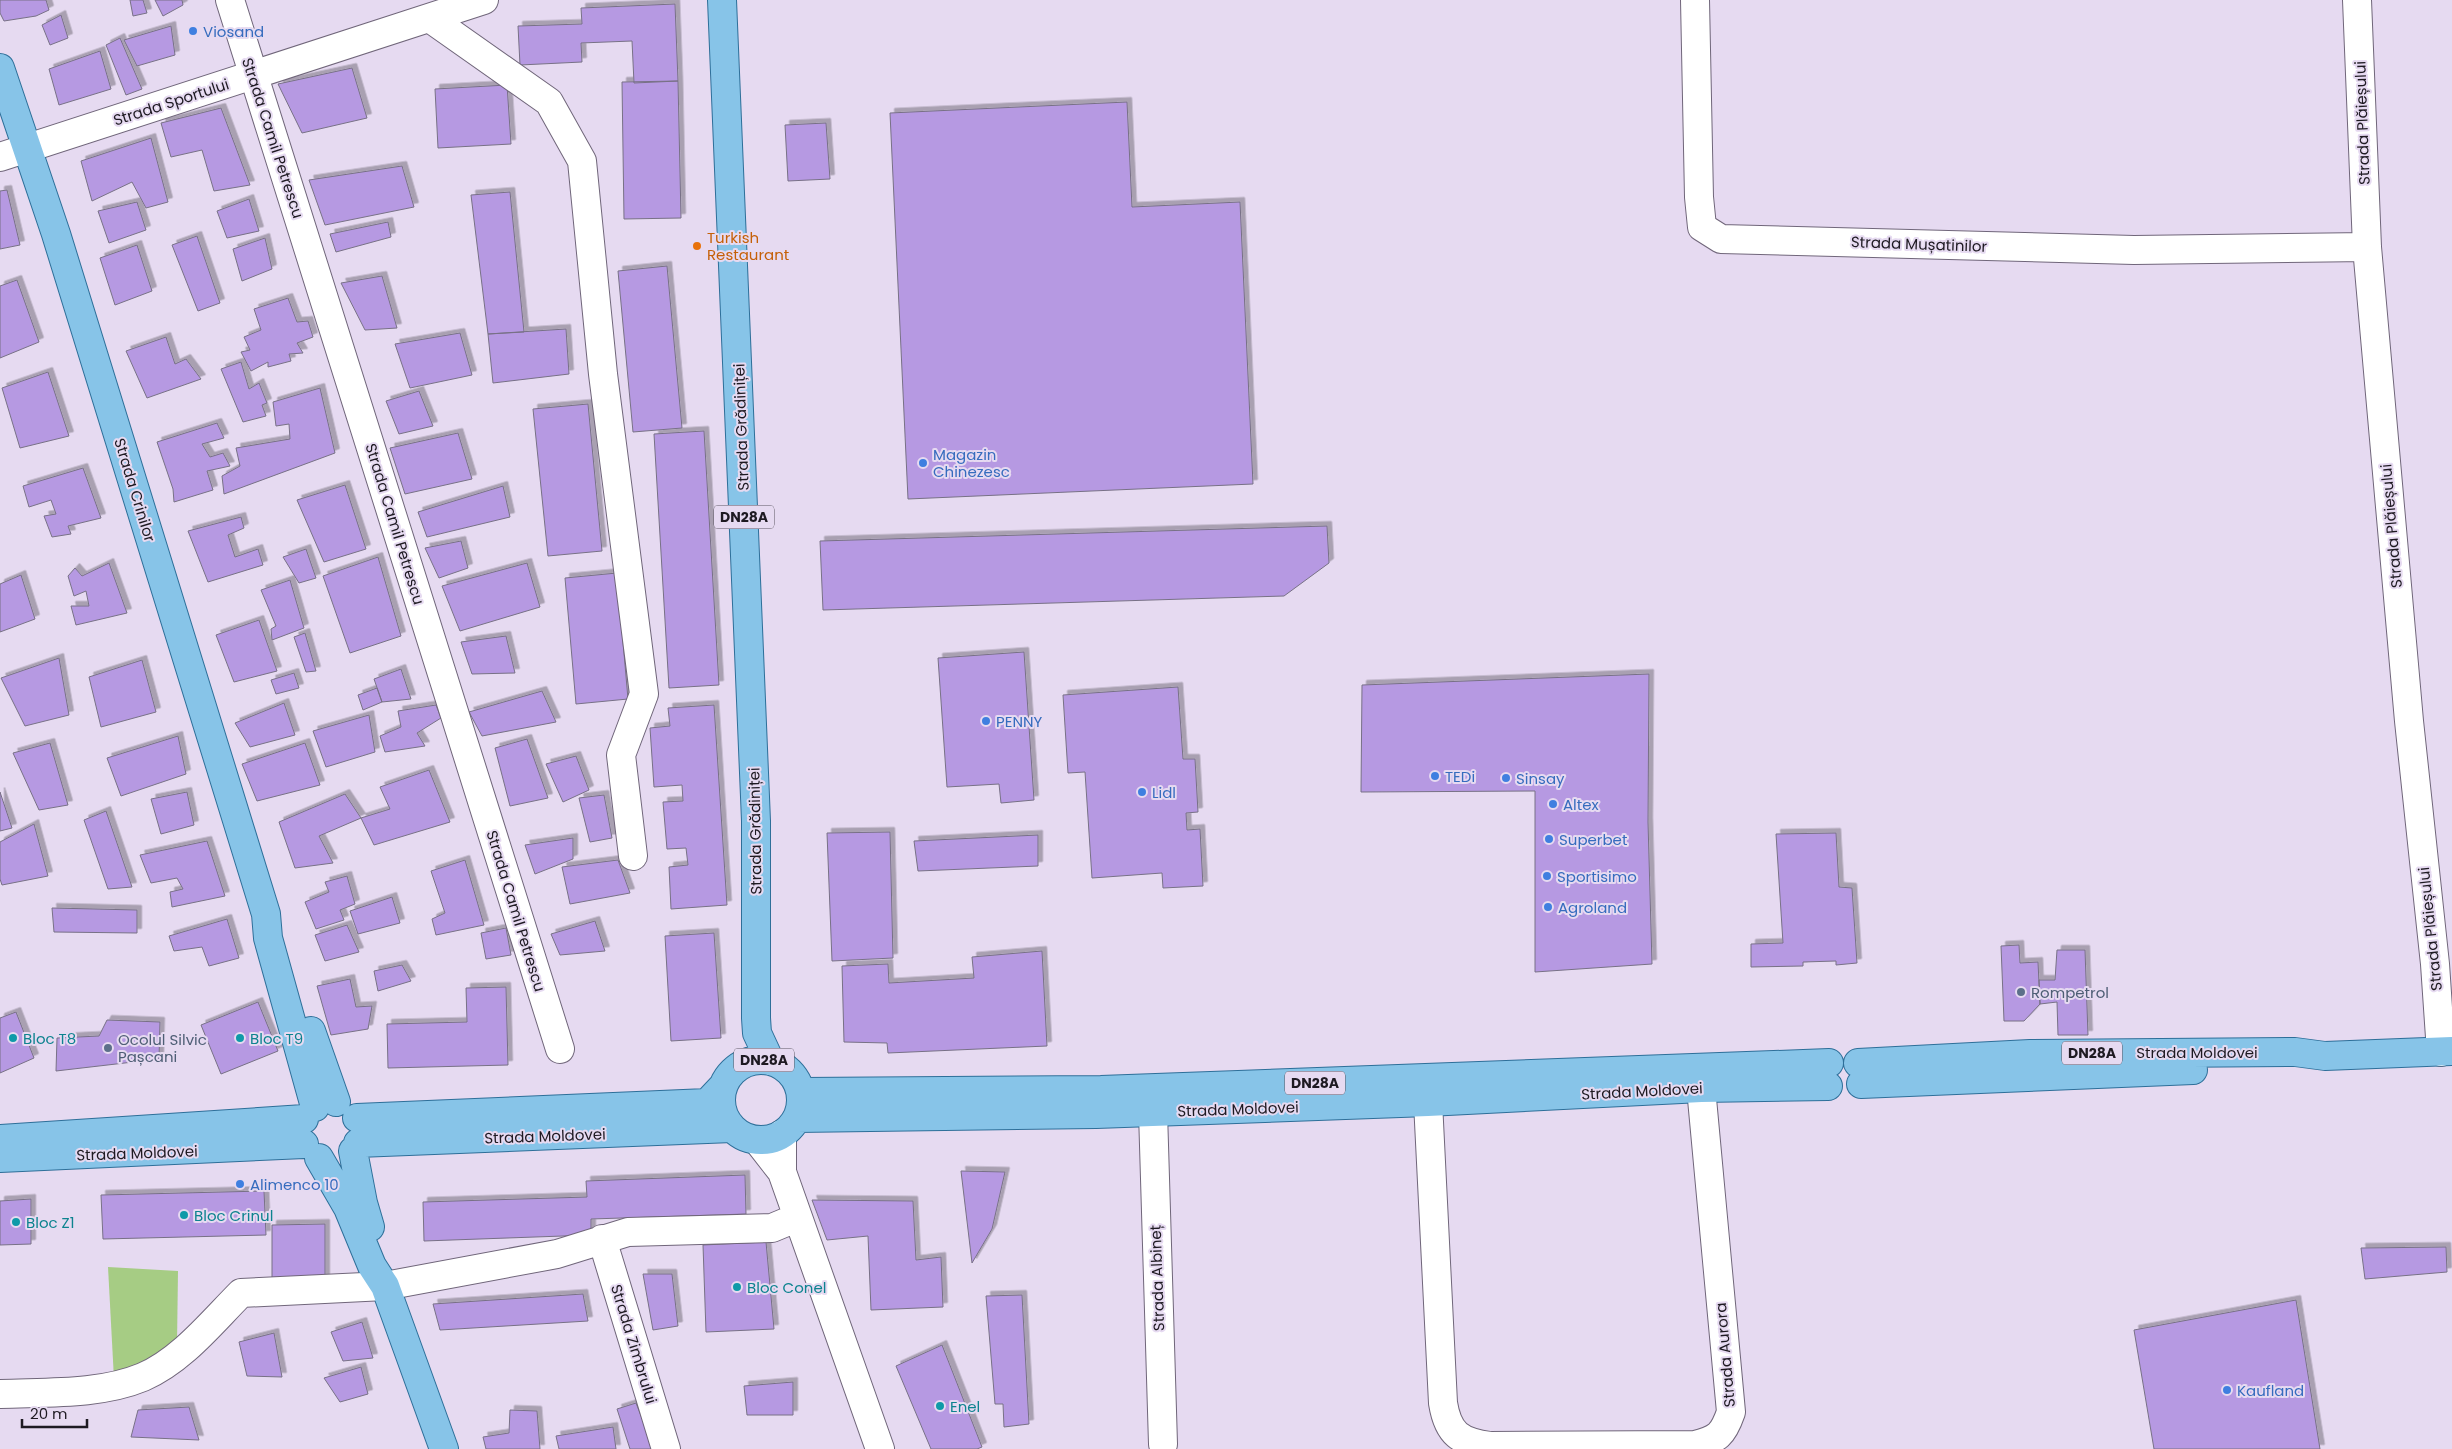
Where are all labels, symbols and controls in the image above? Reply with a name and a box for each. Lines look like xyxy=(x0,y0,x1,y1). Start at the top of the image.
place label: Viosand xyxy=(203,21,264,42)
marker: Viosand xyxy=(187,25,199,37)
street label: Strada Camil Petrescu xyxy=(237,55,309,221)
street label: Strada Plăieșului xyxy=(2349,61,2375,185)
street label: Strada Sportului xyxy=(110,73,232,131)
place label: Turkish Restaurant xyxy=(707,227,789,265)
street label: Strada Mușatinilor xyxy=(1851,231,1988,257)
marker: Turkish Restaurant xyxy=(691,240,703,252)
street label: Strada Grădiniței xyxy=(728,363,754,491)
street label: Strada Crinilor xyxy=(109,436,161,545)
street label: Strada Camil Petrescu xyxy=(360,441,430,607)
place label: Magazin Chinezesc xyxy=(933,444,1010,482)
marker: Magazin Chinezesc xyxy=(917,457,929,469)
street label: Strada Plăieșului xyxy=(2375,463,2407,589)
road number: DN28A xyxy=(714,506,774,528)
place label: PENNY xyxy=(996,711,1042,732)
marker: PENNY xyxy=(980,715,992,727)
place label: TEDi xyxy=(1445,766,1475,787)
street label: Strada Grădiniței xyxy=(743,767,767,895)
place label: Sinsay xyxy=(1516,768,1565,789)
marker: TEDi xyxy=(1429,770,1441,782)
marker: Sinsay xyxy=(1500,772,1512,784)
place label: Lidl xyxy=(1152,782,1176,803)
marker: Lidl xyxy=(1136,786,1148,798)
place label: Altex xyxy=(1563,794,1599,815)
marker: Altex xyxy=(1547,798,1559,810)
street label: Strada Camil Petrescu xyxy=(481,828,551,994)
place label: Superbet xyxy=(1559,829,1627,850)
marker: Superbet xyxy=(1543,833,1555,845)
place label: Sportisimo xyxy=(1557,866,1637,887)
street label: Strada Plăieșului xyxy=(2413,866,2447,992)
marker: Sportisimo xyxy=(1541,870,1553,882)
place label: Agroland xyxy=(1558,897,1627,918)
marker: Agroland xyxy=(1542,901,1554,913)
place label: Rompetrol xyxy=(2031,982,2109,1003)
marker: Rompetrol xyxy=(2015,986,2027,998)
place label: Bloc T8 xyxy=(23,1028,76,1049)
place label: Bloc T9 xyxy=(250,1028,303,1049)
place label: Ocolul Silvic Pașcani xyxy=(118,1029,207,1067)
marker: Bloc T8 xyxy=(7,1032,19,1044)
marker: Bloc T9 xyxy=(234,1032,246,1044)
marker: Ocolul Silvic Pașcani xyxy=(102,1042,114,1054)
road number: DN28A xyxy=(2062,1042,2122,1064)
street label: Strada Moldovei xyxy=(2136,1042,2258,1063)
road number: DN28A xyxy=(734,1048,794,1072)
road number: DN28A xyxy=(1285,1072,1345,1094)
street label: Strada Moldovei xyxy=(1581,1077,1703,1105)
street label: Strada Moldovei xyxy=(1177,1096,1299,1122)
street label: Strada Moldovei xyxy=(484,1123,606,1149)
street label: Strada Moldovei xyxy=(76,1140,198,1166)
place label: Alimenco 10 xyxy=(250,1174,339,1195)
marker: Alimenco 10 xyxy=(234,1178,246,1190)
place label: Bloc Crinul xyxy=(194,1205,273,1226)
marker: Bloc Crinul xyxy=(178,1209,190,1221)
place label: Bloc Z1 xyxy=(26,1212,75,1233)
marker: Bloc Z1 xyxy=(10,1216,22,1228)
street label: Strada Albineț xyxy=(1145,1225,1169,1331)
place label: Bloc Conel xyxy=(747,1277,826,1298)
marker: Bloc Conel xyxy=(731,1281,743,1293)
street label: Strada Zimbrului xyxy=(606,1282,662,1406)
street label: Strada Aurora xyxy=(1710,1302,1740,1408)
place label: Kaufland xyxy=(2237,1380,2304,1401)
marker: Kaufland xyxy=(2221,1384,2233,1396)
scale bar xyxy=(22,1396,88,1428)
place label: Enel xyxy=(950,1396,980,1417)
marker: Enel xyxy=(934,1400,946,1412)
text: 20 m xyxy=(30,1403,68,1424)

